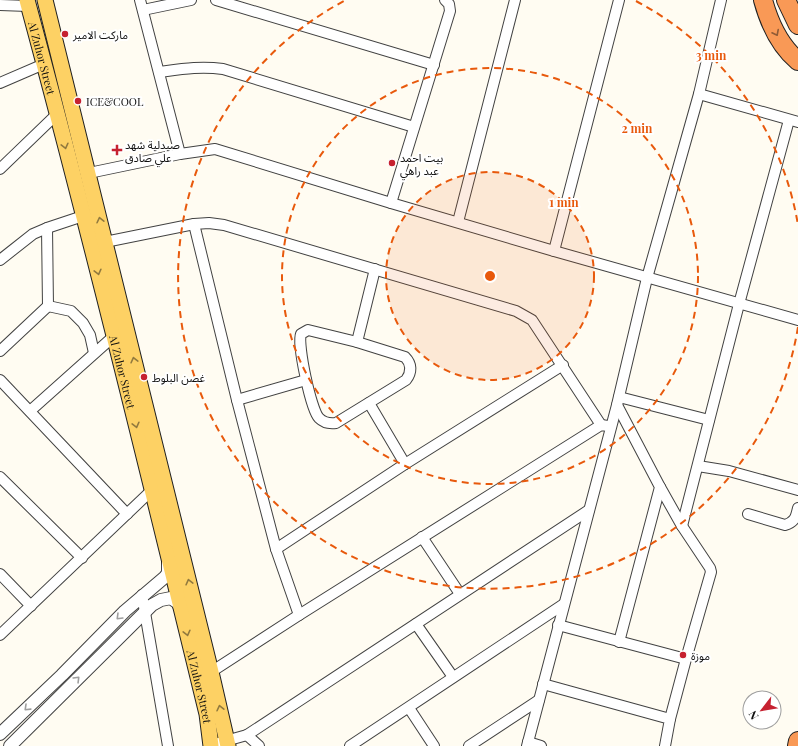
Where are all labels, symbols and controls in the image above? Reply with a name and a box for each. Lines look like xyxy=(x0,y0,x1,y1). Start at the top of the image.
street label: Al Zuhor Street xyxy=(25,19,59,96)
place label: ماركت الامير xyxy=(72,27,128,42)
marker: ماركت الامير xyxy=(60,29,70,39)
one-way arrow xyxy=(771,29,779,36)
text: 3 min xyxy=(696,47,727,63)
place label: ICE&COOL xyxy=(86,94,144,109)
marker: ICE&COOL xyxy=(73,96,83,106)
text: 2 min xyxy=(622,120,653,136)
place label: صيدلية شهد علي صادق xyxy=(125,137,180,167)
one-way arrow xyxy=(61,143,69,149)
marker: صيدلية شهد علي صادق xyxy=(112,145,122,155)
place label: بيت احمد عبد راهي xyxy=(400,150,443,180)
marker: بيت احمد عبد راهي xyxy=(387,158,397,168)
text: 1 min xyxy=(549,194,579,210)
one-way arrow xyxy=(96,217,105,224)
one-way arrow xyxy=(93,268,102,275)
centre of rings xyxy=(483,269,497,283)
street label: Al Zuhor Street xyxy=(106,332,139,410)
one-way arrow xyxy=(130,357,138,364)
place label: غصن البلوط xyxy=(152,370,206,385)
marker: غصن البلوط xyxy=(139,372,149,382)
one-way arrow xyxy=(131,421,140,428)
one-way arrow xyxy=(185,578,194,585)
one-way arrow xyxy=(116,612,124,620)
one-way arrow xyxy=(182,629,191,636)
street label: Al Zuhor Street xyxy=(184,647,216,724)
place label: موزة xyxy=(691,648,710,663)
marker: موزة xyxy=(678,650,688,660)
one-way arrow xyxy=(72,676,80,684)
north arrow xyxy=(742,690,782,730)
one-way arrow xyxy=(24,703,32,711)
one-way arrow xyxy=(216,705,224,711)
text: N xyxy=(744,708,761,723)

